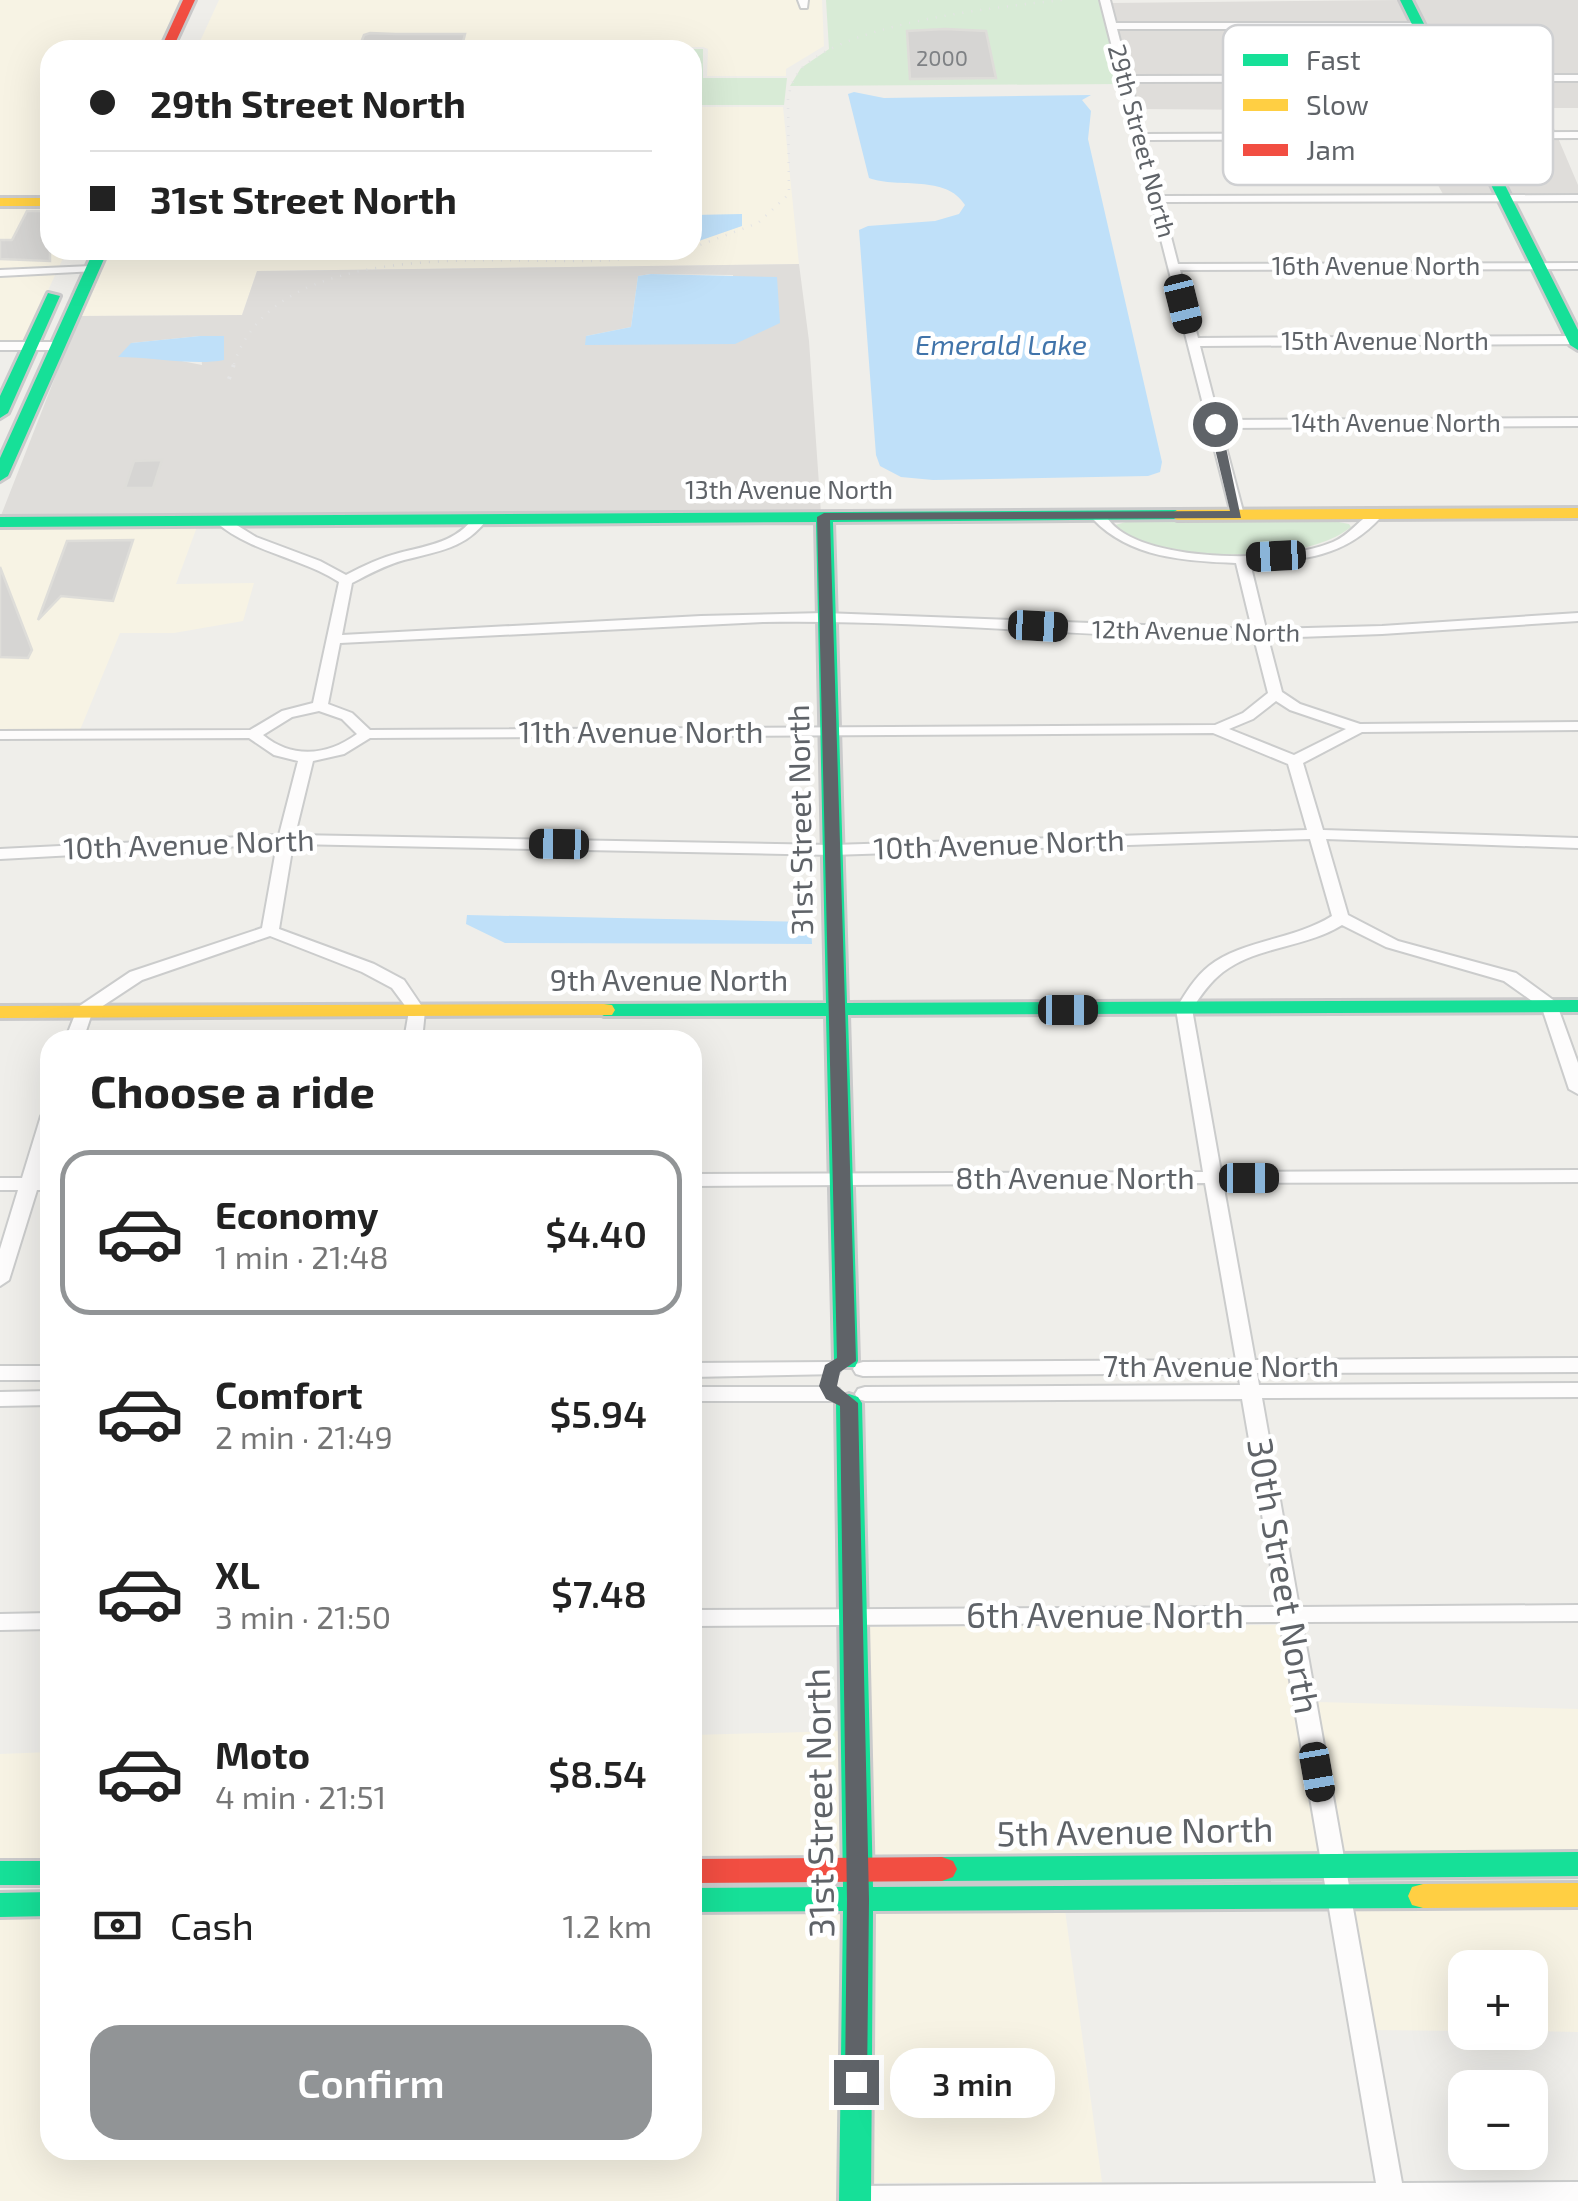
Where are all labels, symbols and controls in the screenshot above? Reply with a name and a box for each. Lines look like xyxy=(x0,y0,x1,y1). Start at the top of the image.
legend xyxy=(1223,25,1553,185)
street label: 29th Street North xyxy=(1103,41,1183,241)
text: Fast xyxy=(1306,42,1361,76)
house number: 2000 xyxy=(916,44,968,70)
text: 29th Street North xyxy=(150,80,466,126)
text: Slow xyxy=(1306,87,1369,121)
text: Jam xyxy=(1306,132,1355,166)
text: 31st Street North xyxy=(150,176,457,222)
street label: 16th Avenue North xyxy=(1272,250,1480,280)
car xyxy=(1161,271,1205,337)
street label: 15th Avenue North xyxy=(1281,325,1489,355)
water label: Emerald Lake xyxy=(915,327,1087,361)
route start xyxy=(1193,402,1238,447)
street label: 14th Avenue North xyxy=(1291,407,1501,437)
street label: 13th Avenue North xyxy=(685,474,893,504)
car xyxy=(1245,539,1307,573)
car xyxy=(1007,609,1069,643)
street label: 12th Avenue North xyxy=(1092,613,1300,647)
street label: 31st Street North xyxy=(779,704,819,936)
street label: 11th Avenue North xyxy=(518,713,764,749)
street label: 10th Avenue North xyxy=(63,821,315,865)
street label: 10th Avenue North xyxy=(873,821,1125,865)
car xyxy=(529,828,589,860)
street label: 9th Avenue North xyxy=(550,961,788,997)
car xyxy=(1038,995,1098,1025)
text: Choose a ride xyxy=(90,1063,375,1117)
street label: 8th Avenue North xyxy=(955,1159,1195,1195)
car xyxy=(1219,1163,1279,1193)
icon: car xyxy=(95,1188,185,1278)
text: Economy xyxy=(215,1191,379,1237)
text: $4.40 xyxy=(545,1210,647,1256)
text: 1 min · 21:48 xyxy=(215,1237,389,1275)
street label: 7th Avenue North xyxy=(1103,1347,1339,1383)
icon: car xyxy=(95,1368,185,1458)
text: Comfort xyxy=(215,1371,363,1417)
text: $5.94 xyxy=(549,1390,647,1436)
text: 2 min · 21:49 xyxy=(215,1417,393,1455)
street label: 30th Street North xyxy=(1240,1434,1330,1717)
icon: car xyxy=(95,1548,185,1638)
text: XL xyxy=(215,1551,260,1597)
text: $7.48 xyxy=(551,1570,647,1616)
street label: 6th Avenue North xyxy=(966,1593,1244,1635)
text: 3 min · 21:50 xyxy=(215,1597,391,1635)
street label: 31st Street North xyxy=(795,1668,841,1938)
icon: car xyxy=(95,1728,185,1818)
text: Moto xyxy=(215,1731,310,1777)
car xyxy=(1297,1740,1337,1804)
text: $8.54 xyxy=(548,1750,647,1796)
text: 4 min · 21:51 xyxy=(215,1777,386,1815)
street label: 5th Avenue North xyxy=(996,1807,1274,1853)
icon: cash xyxy=(90,1898,145,1953)
text: Cash xyxy=(170,1902,254,1948)
text: 1.2 km xyxy=(562,1906,652,1944)
map controls xyxy=(1448,1950,1548,2170)
button: + xyxy=(1448,1950,1548,2050)
button: Confirm xyxy=(90,2025,652,2140)
callout: 3 min xyxy=(891,2047,1056,2117)
route end xyxy=(834,2060,879,2105)
text: 3 min xyxy=(932,2064,1013,2102)
button: − xyxy=(1448,2070,1548,2170)

